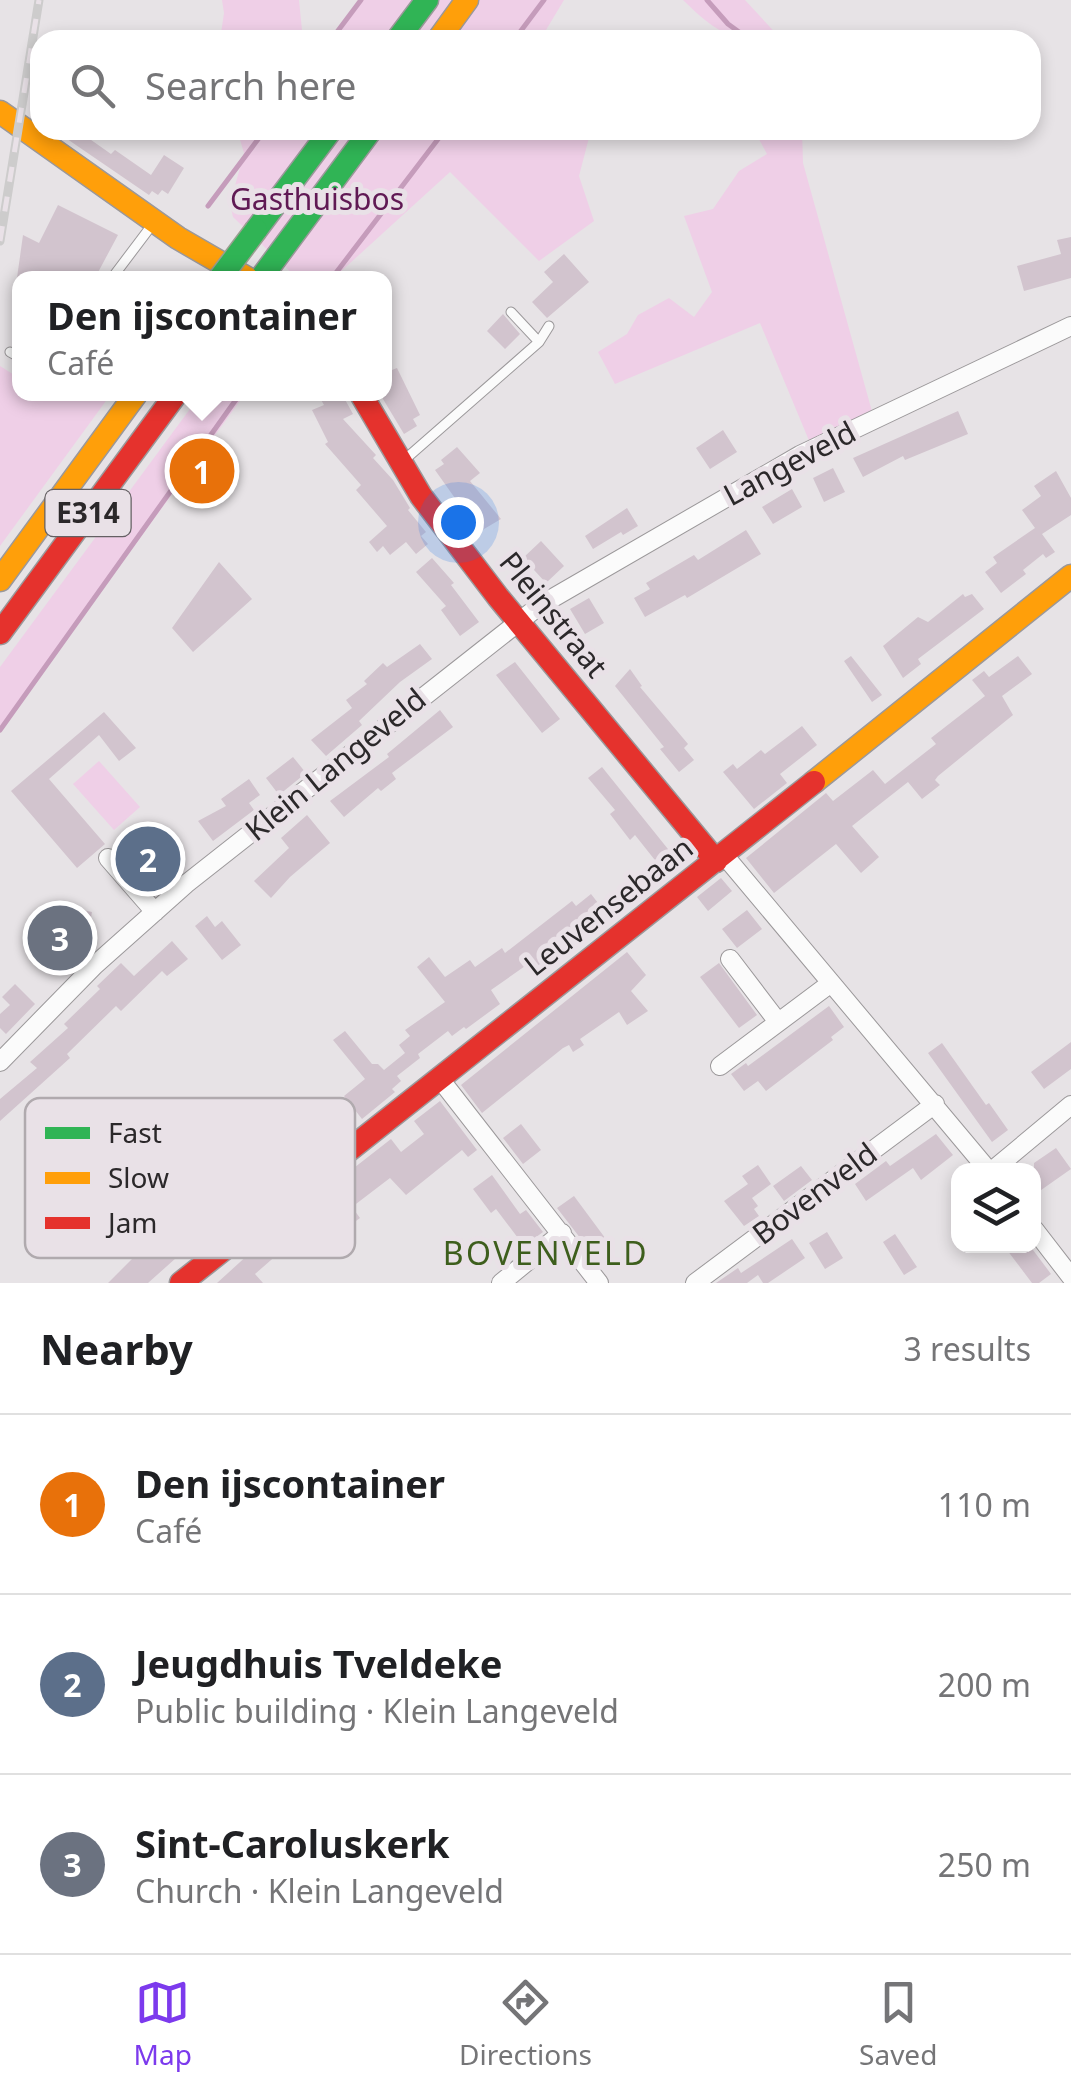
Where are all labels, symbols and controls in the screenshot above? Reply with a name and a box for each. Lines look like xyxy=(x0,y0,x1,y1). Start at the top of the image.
search box xyxy=(30,30,1041,140)
icon: search xyxy=(65,58,120,113)
text: Search here xyxy=(145,59,356,111)
park label: Gasthuisbos xyxy=(230,178,404,219)
popup xyxy=(12,271,392,401)
text: Den ijscontainer xyxy=(47,289,357,341)
text: Café xyxy=(47,341,114,384)
street label: Langeveld xyxy=(716,411,863,515)
pin: 1 xyxy=(170,434,234,508)
road number: E314 xyxy=(46,490,130,536)
your location xyxy=(433,497,484,548)
street label: Pleinstraat xyxy=(491,543,618,686)
street label: Klein Langeveld xyxy=(236,678,434,849)
pin: 2 xyxy=(116,822,180,896)
street label: Leuvensebaan xyxy=(515,827,701,985)
pin: 3 xyxy=(28,900,92,976)
legend xyxy=(25,1098,355,1258)
text: Fast xyxy=(108,1113,162,1151)
street label: Bovenveld xyxy=(743,1132,885,1253)
text: Slow xyxy=(108,1158,169,1196)
map controls xyxy=(951,1163,1041,1253)
button: layers xyxy=(951,1163,1041,1253)
text: Jam xyxy=(105,1203,158,1241)
district label: BOVENVELD xyxy=(443,1231,649,1274)
text: Nearby xyxy=(40,1320,193,1377)
text: 3 results xyxy=(904,1327,1031,1370)
text: Den ijscontainer xyxy=(135,1457,445,1509)
text: 1 xyxy=(63,1483,82,1526)
text: 110 m xyxy=(938,1483,1031,1526)
text: Café xyxy=(135,1509,202,1552)
text: Jeugdhuis Tveldeke xyxy=(135,1637,503,1689)
text: 2 xyxy=(63,1663,82,1706)
text: 200 m xyxy=(938,1663,1031,1706)
text: Public building · Klein Langeveld xyxy=(135,1689,619,1732)
text: Sint-Caroluskerk xyxy=(135,1817,450,1869)
text: 3 xyxy=(63,1843,82,1886)
text: 250 m xyxy=(938,1843,1031,1886)
text: Church · Klein Langeveld xyxy=(135,1869,504,1912)
tab: Map xyxy=(134,1975,192,2073)
tab: Directions xyxy=(459,1975,592,2073)
tab: Saved xyxy=(859,1975,937,2073)

